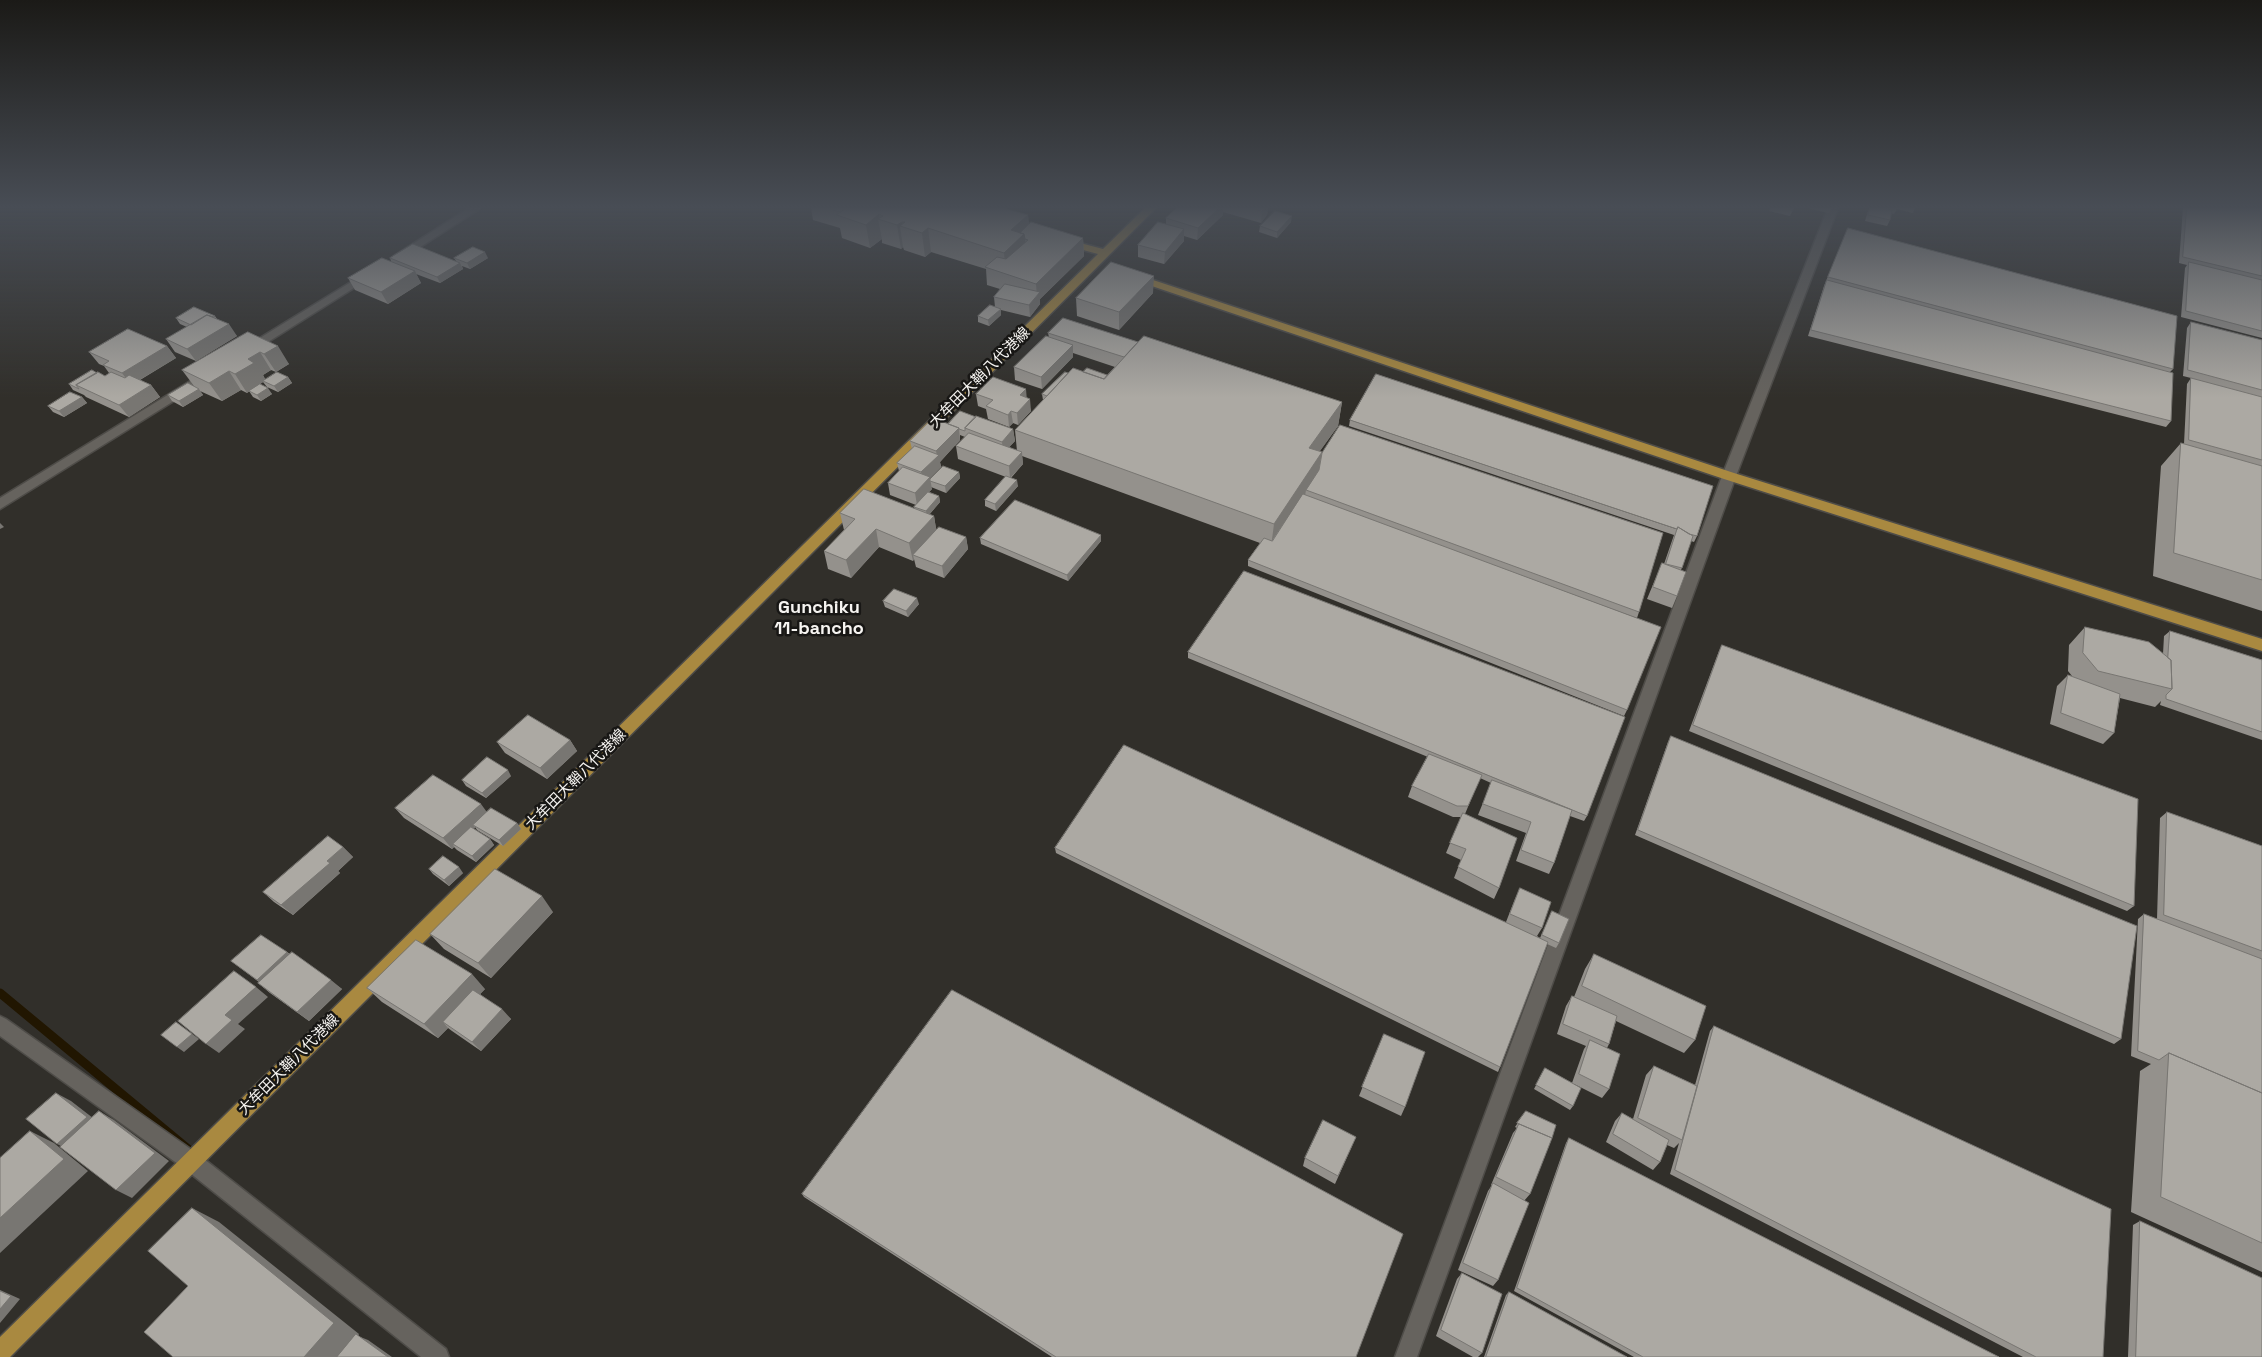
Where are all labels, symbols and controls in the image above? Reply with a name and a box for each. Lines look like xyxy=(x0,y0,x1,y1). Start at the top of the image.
street label: 大牟田大鞘八代港線 xyxy=(926,324,1034,432)
district label: Gunchiku 11-bancho xyxy=(774,597,864,640)
street label: 大牟田大鞘八代港線 xyxy=(522,726,630,834)
street label: 大牟田大鞘八代港線 xyxy=(235,1011,343,1119)

